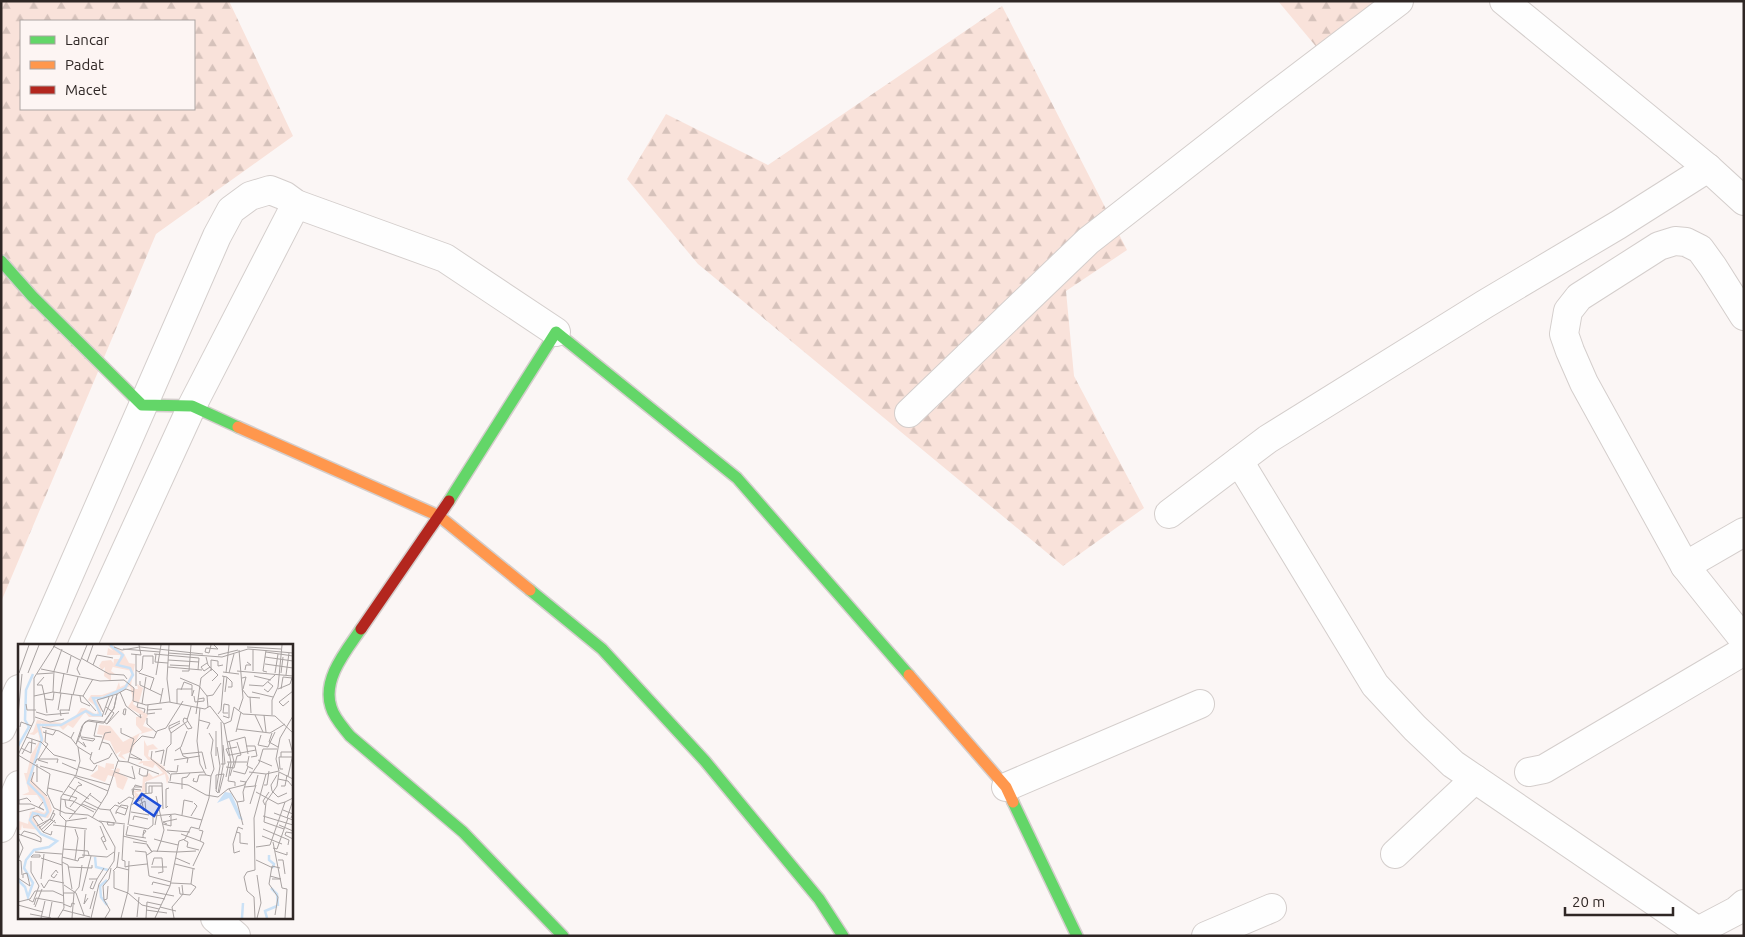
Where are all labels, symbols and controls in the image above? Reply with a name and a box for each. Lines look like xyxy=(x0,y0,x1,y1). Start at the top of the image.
legend xyxy=(20,20,195,110)
text: Lancar xyxy=(65,31,110,48)
text: Padat xyxy=(65,56,104,73)
text: Macet xyxy=(65,81,107,98)
inset map xyxy=(18,644,292,920)
scale bar xyxy=(1565,884,1672,916)
text: 20 m xyxy=(1572,893,1605,910)

